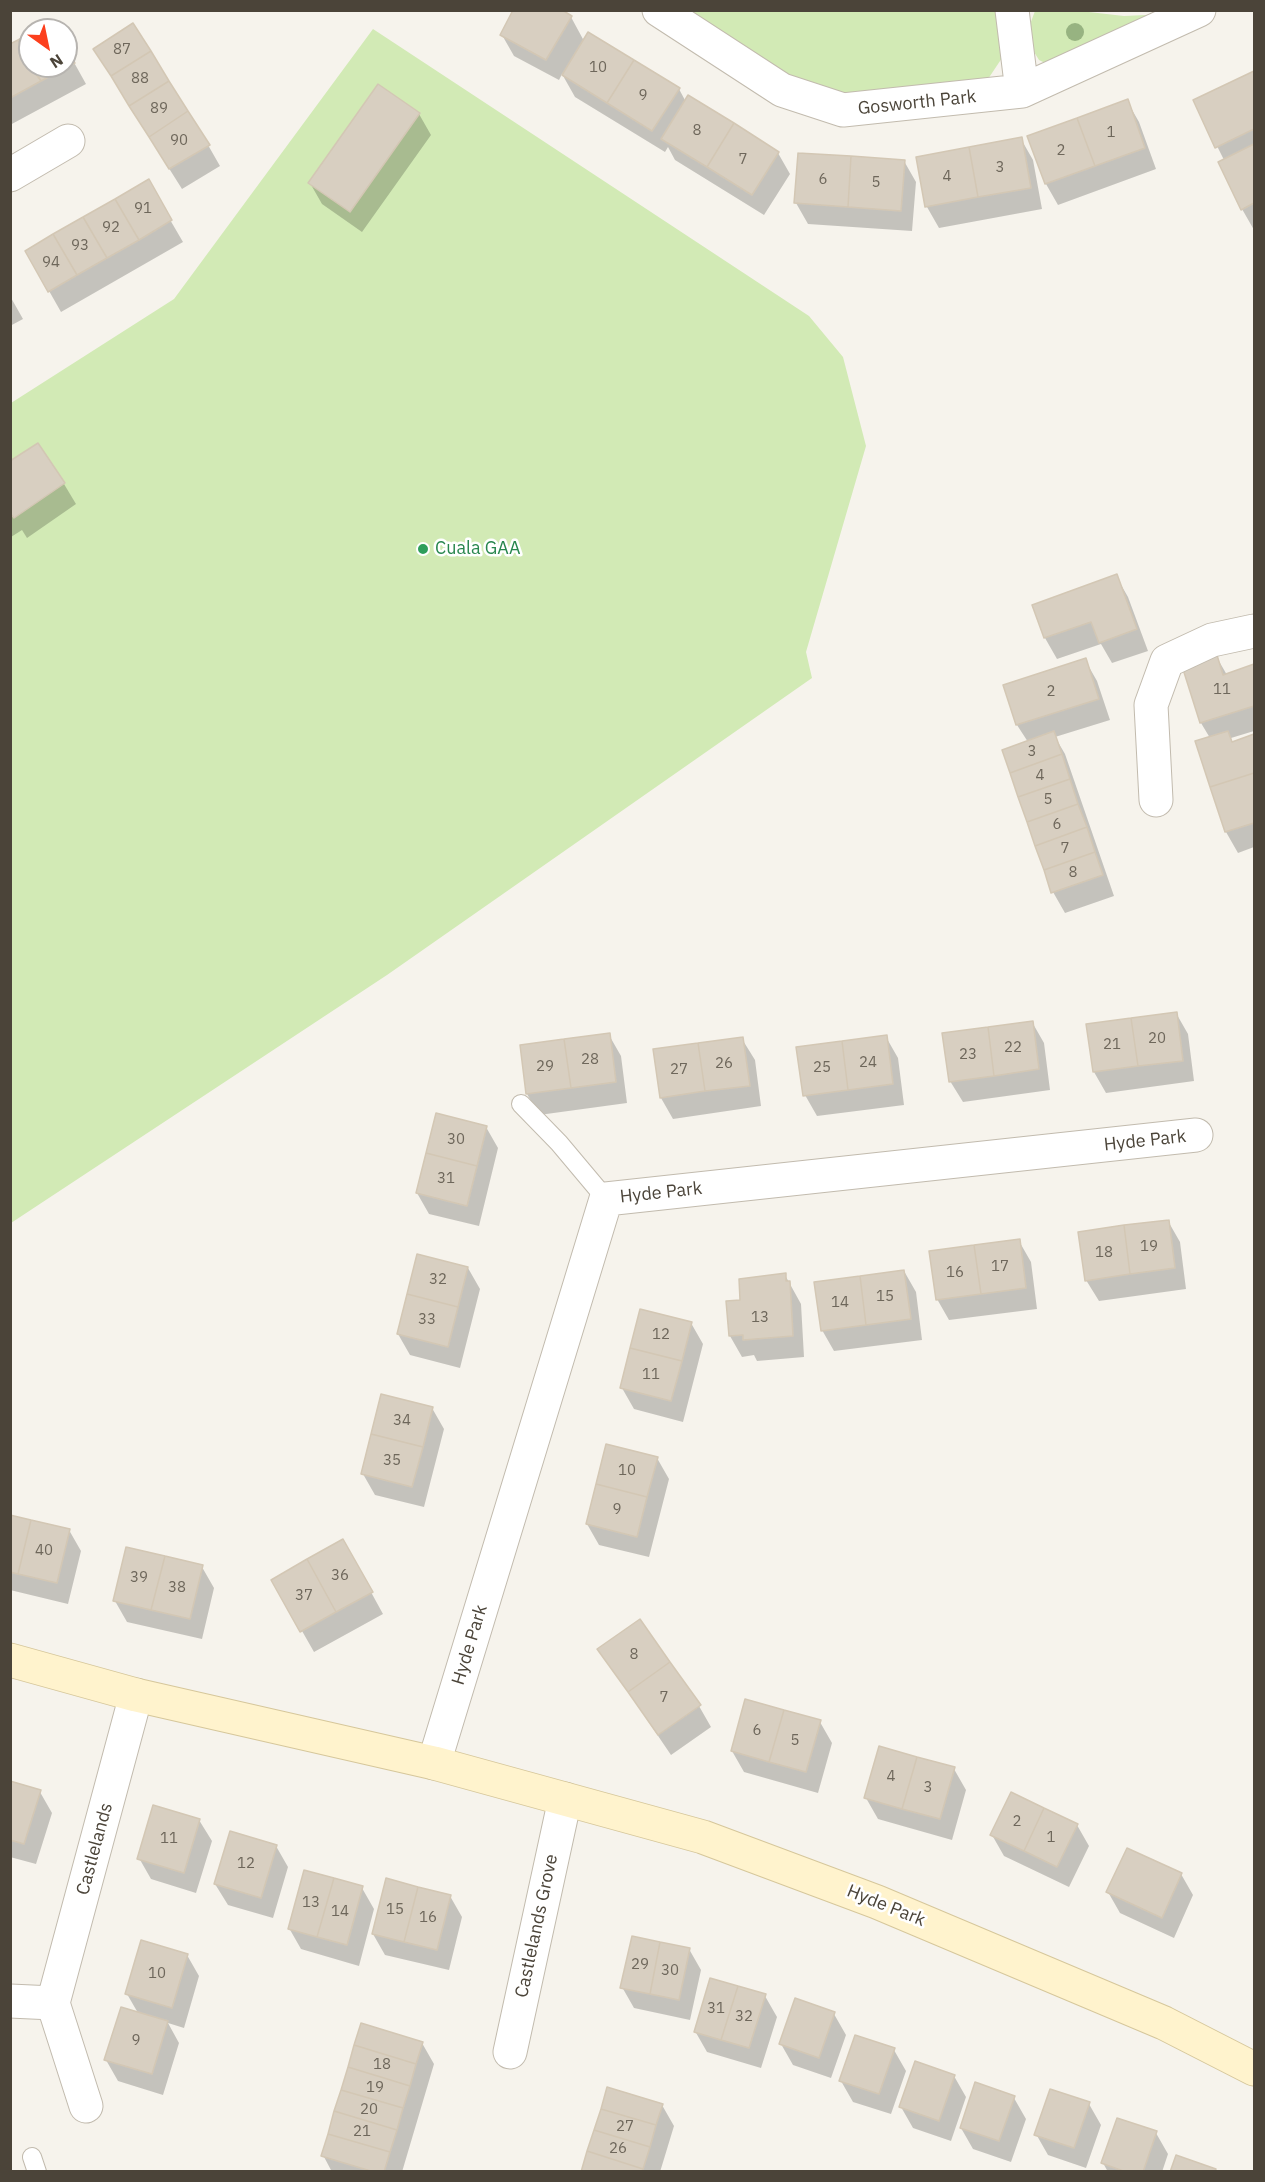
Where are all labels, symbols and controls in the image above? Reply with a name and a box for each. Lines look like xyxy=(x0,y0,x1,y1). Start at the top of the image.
north arrow xyxy=(18,18,78,78)
house number: 87 xyxy=(113,41,131,59)
text: N xyxy=(46,50,67,73)
house number: 10 xyxy=(589,59,607,77)
house number: 88 xyxy=(131,70,149,88)
street label: Gosworth Park xyxy=(857,86,977,120)
house number: 9 xyxy=(639,87,647,105)
house number: 89 xyxy=(150,100,168,118)
house number: 8 xyxy=(693,122,701,140)
house number: 1 xyxy=(1107,124,1115,142)
house number: 90 xyxy=(170,132,188,150)
house number: 2 xyxy=(1057,142,1065,160)
house number: 7 xyxy=(739,151,747,169)
house number: 3 xyxy=(996,159,1004,177)
house number: 4 xyxy=(943,168,951,186)
house number: 6 xyxy=(819,171,827,189)
house number: 5 xyxy=(872,174,880,192)
house number: 91 xyxy=(134,200,152,218)
house number: 92 xyxy=(102,219,120,237)
house number: 93 xyxy=(71,237,89,255)
house number: 94 xyxy=(42,254,60,272)
place label: Cuala GAA xyxy=(435,538,521,560)
marker: Cuala GAA xyxy=(416,542,430,556)
house number: 11 xyxy=(1213,681,1231,699)
house number: 2 xyxy=(1047,683,1055,701)
house number: 3 xyxy=(1028,743,1036,761)
house number: 4 xyxy=(1036,767,1044,785)
house number: 5 xyxy=(1044,791,1052,809)
house number: 6 xyxy=(1053,816,1061,834)
house number: 7 xyxy=(1061,840,1069,858)
house number: 8 xyxy=(1069,864,1077,882)
house number: 20 xyxy=(1148,1030,1166,1048)
house number: 21 xyxy=(1103,1036,1121,1054)
house number: 22 xyxy=(1004,1039,1022,1057)
house number: 23 xyxy=(959,1046,977,1064)
house number: 28 xyxy=(581,1051,599,1069)
house number: 24 xyxy=(859,1054,877,1072)
house number: 26 xyxy=(715,1055,733,1073)
house number: 29 xyxy=(536,1058,554,1076)
house number: 25 xyxy=(813,1059,831,1077)
house number: 27 xyxy=(670,1061,688,1079)
street label: Hyde Park xyxy=(1103,1126,1187,1156)
house number: 30 xyxy=(447,1131,465,1149)
house number: 31 xyxy=(437,1170,455,1188)
street label: Hyde Park xyxy=(619,1178,703,1208)
house number: 19 xyxy=(1140,1238,1158,1256)
house number: 18 xyxy=(1095,1244,1113,1262)
house number: 17 xyxy=(991,1258,1009,1276)
house number: 16 xyxy=(946,1264,964,1282)
house number: 32 xyxy=(429,1271,447,1289)
house number: 15 xyxy=(876,1288,894,1306)
house number: 14 xyxy=(831,1294,849,1312)
house number: 13 xyxy=(751,1309,769,1327)
house number: 33 xyxy=(418,1311,436,1329)
house number: 12 xyxy=(652,1326,670,1344)
house number: 11 xyxy=(642,1366,660,1384)
house number: 34 xyxy=(393,1412,411,1430)
house number: 35 xyxy=(383,1452,401,1470)
house number: 10 xyxy=(618,1462,636,1480)
house number: 9 xyxy=(613,1501,621,1519)
house number: 40 xyxy=(35,1542,53,1560)
house number: 36 xyxy=(331,1567,349,1585)
house number: 39 xyxy=(130,1569,148,1587)
house number: 38 xyxy=(168,1579,186,1597)
house number: 37 xyxy=(295,1587,313,1605)
street label: Hyde Park xyxy=(448,1602,492,1688)
house number: 8 xyxy=(630,1646,638,1664)
house number: 7 xyxy=(660,1689,668,1707)
house number: 6 xyxy=(753,1722,761,1740)
house number: 5 xyxy=(791,1732,799,1750)
house number: 4 xyxy=(887,1768,895,1786)
house number: 3 xyxy=(924,1779,932,1797)
street label: Castlelands xyxy=(72,1801,118,1897)
house number: 2 xyxy=(1013,1813,1021,1831)
house number: 1 xyxy=(1047,1829,1055,1847)
house number: 11 xyxy=(160,1830,178,1848)
street label: Castlelands Grove xyxy=(511,1852,563,2000)
house number: 12 xyxy=(237,1855,255,1873)
street label: Hyde Park xyxy=(844,1881,928,1931)
house number: 13 xyxy=(302,1894,320,1912)
house number: 15 xyxy=(386,1901,404,1919)
house number: 14 xyxy=(331,1903,349,1921)
house number: 16 xyxy=(419,1909,437,1927)
house number: 29 xyxy=(631,1956,649,1974)
house number: 30 xyxy=(661,1962,679,1980)
house number: 10 xyxy=(148,1965,166,1983)
house number: 31 xyxy=(707,2000,725,2018)
house number: 32 xyxy=(735,2008,753,2026)
house number: 9 xyxy=(132,2032,140,2050)
house number: 18 xyxy=(373,2056,391,2074)
house number: 19 xyxy=(366,2079,384,2097)
house number: 20 xyxy=(360,2101,378,2119)
house number: 27 xyxy=(616,2118,634,2136)
house number: 21 xyxy=(353,2123,371,2141)
house number: 26 xyxy=(609,2140,627,2158)

